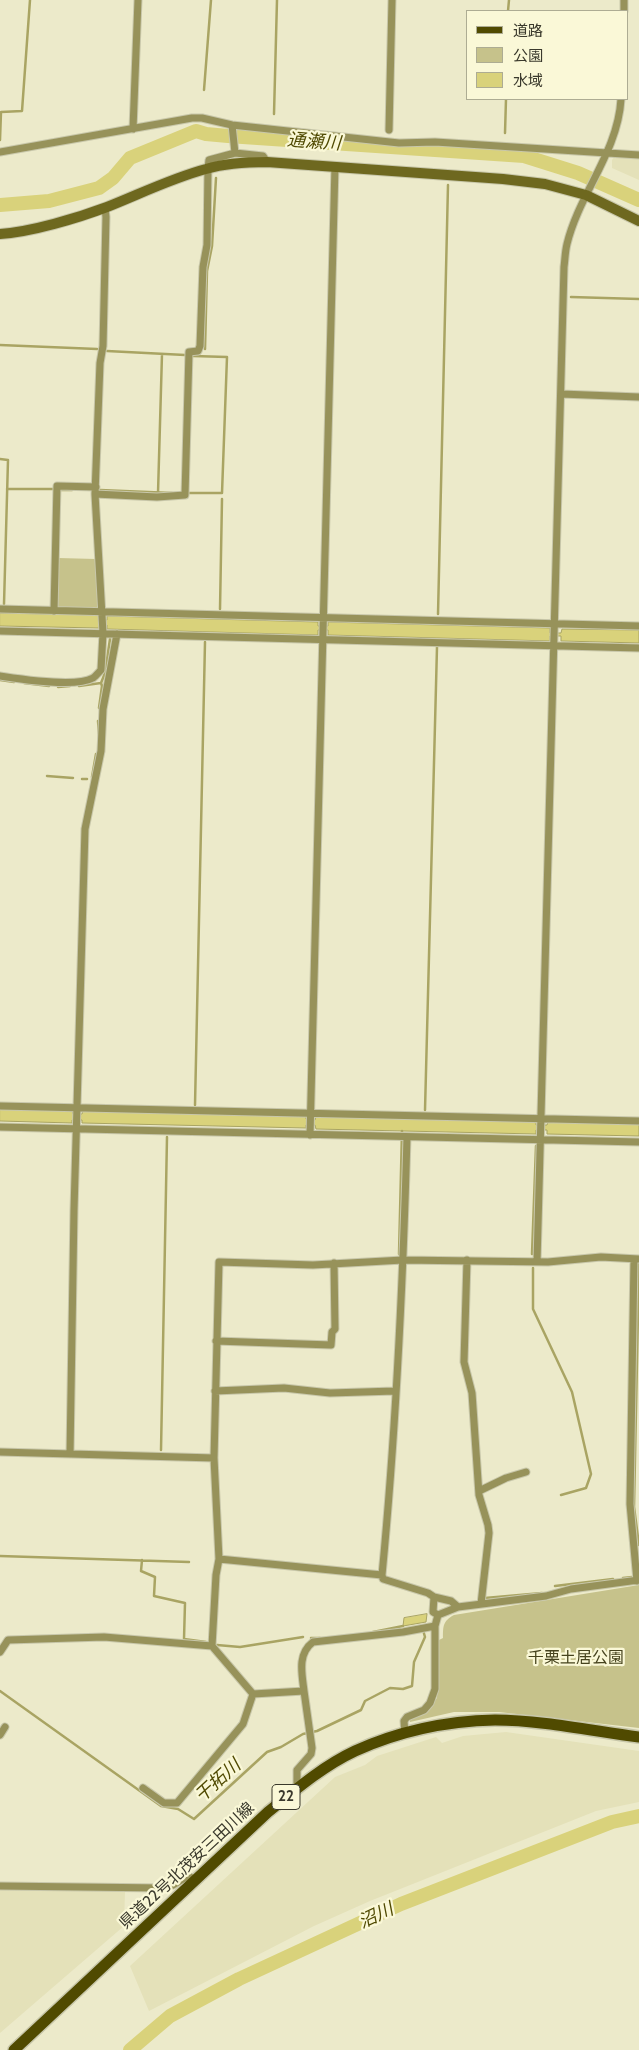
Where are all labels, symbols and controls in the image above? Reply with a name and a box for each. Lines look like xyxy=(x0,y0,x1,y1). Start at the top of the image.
legend xyxy=(466,10,629,100)
text: 道路 xyxy=(513,22,543,40)
text: 公園 xyxy=(513,47,543,65)
text: 水域 xyxy=(513,72,543,90)
water label: 通瀬川 xyxy=(286,129,342,155)
park label: 千栗土居公園 xyxy=(528,1648,624,1668)
water label: 干拓川 xyxy=(191,1755,245,1807)
road number: 22 xyxy=(272,1784,300,1810)
street label: 県道22号北茂安三田川線 xyxy=(116,1799,258,1933)
water label: 沼川 xyxy=(355,1899,397,1933)

